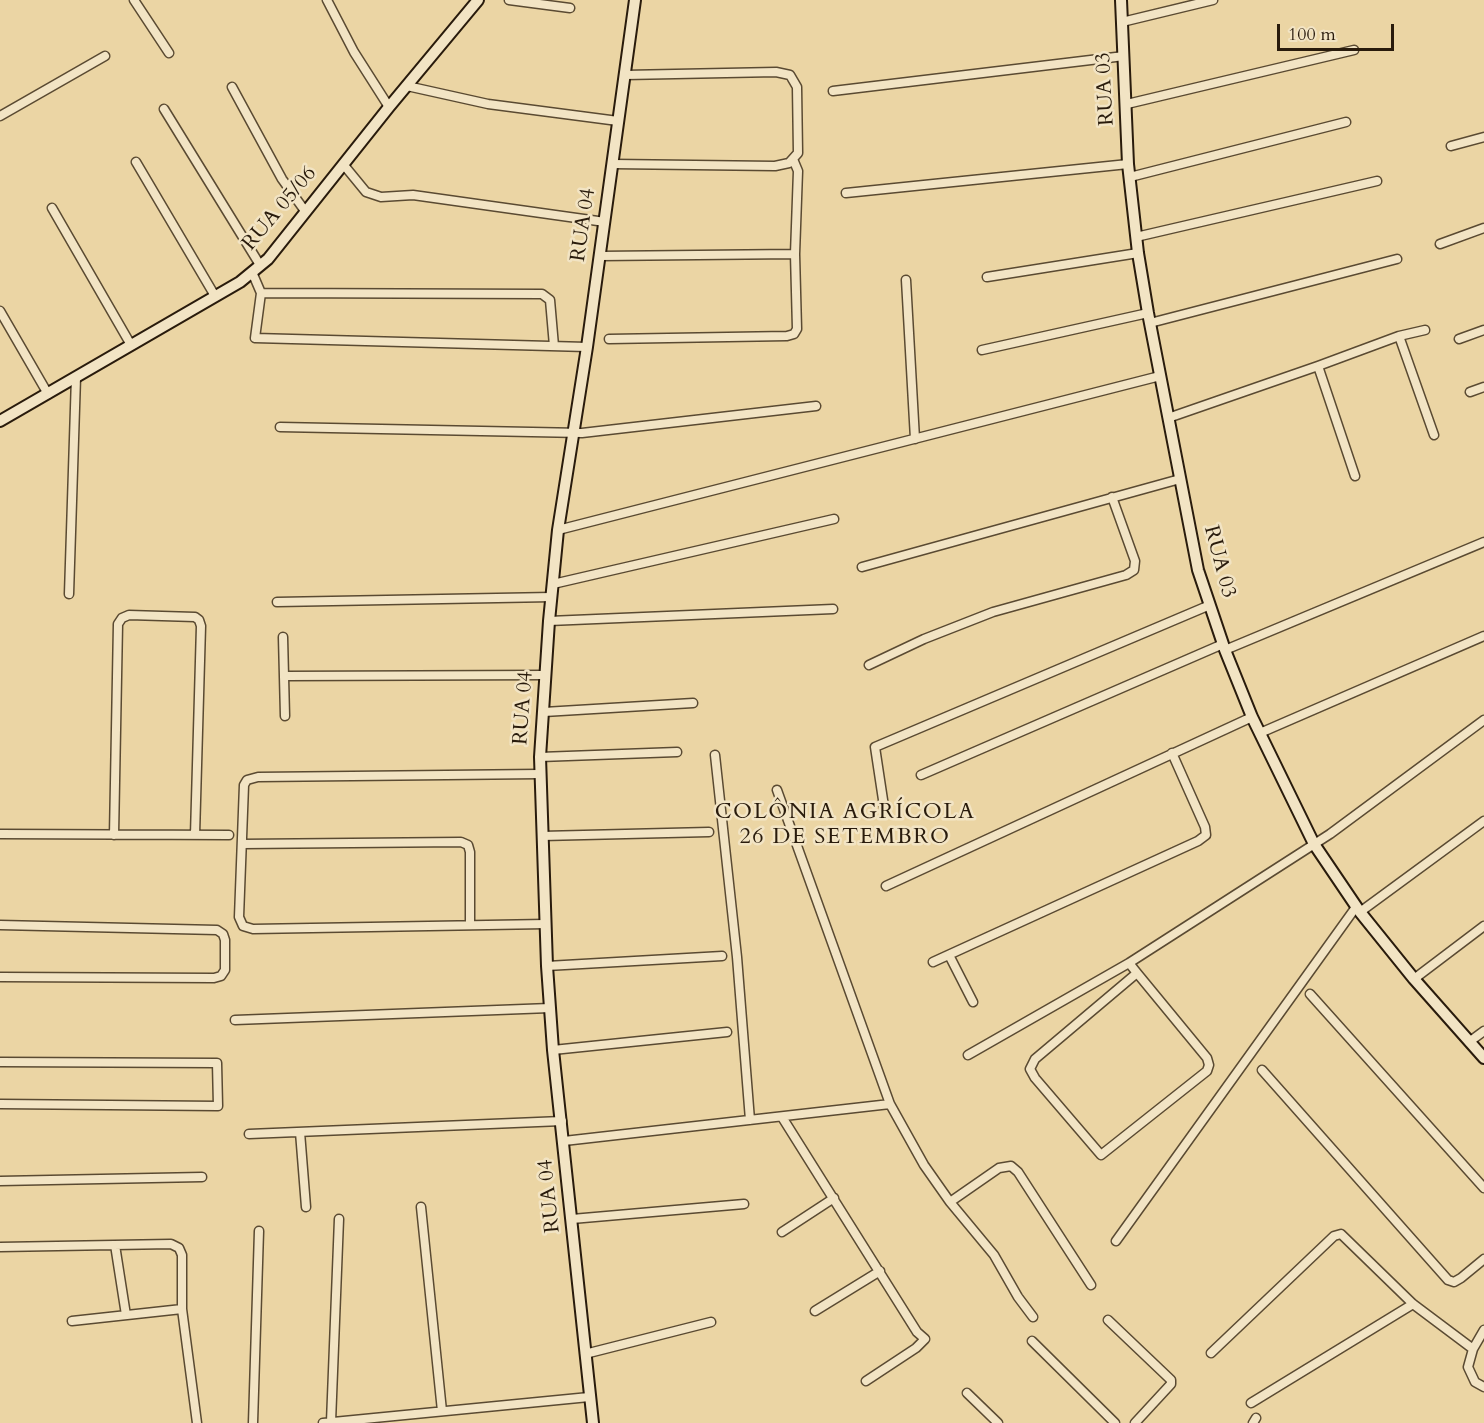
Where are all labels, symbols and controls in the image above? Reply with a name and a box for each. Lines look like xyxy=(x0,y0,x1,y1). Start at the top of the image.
scale bar xyxy=(1280,12,1397,50)
text: 100 m xyxy=(1288,22,1336,47)
street label: RUA 03 xyxy=(1091,51,1121,127)
street label: RUA 05/06 xyxy=(238,162,322,256)
street label: RUA 04 xyxy=(566,187,602,263)
street label: RUA 03 xyxy=(1197,523,1241,601)
street label: RUA 04 xyxy=(509,670,539,746)
district label: COLÔNIA AGRÍCOLA 26 DE SETEMBRO xyxy=(715,800,975,852)
street label: RUA 04 xyxy=(534,1158,566,1234)

